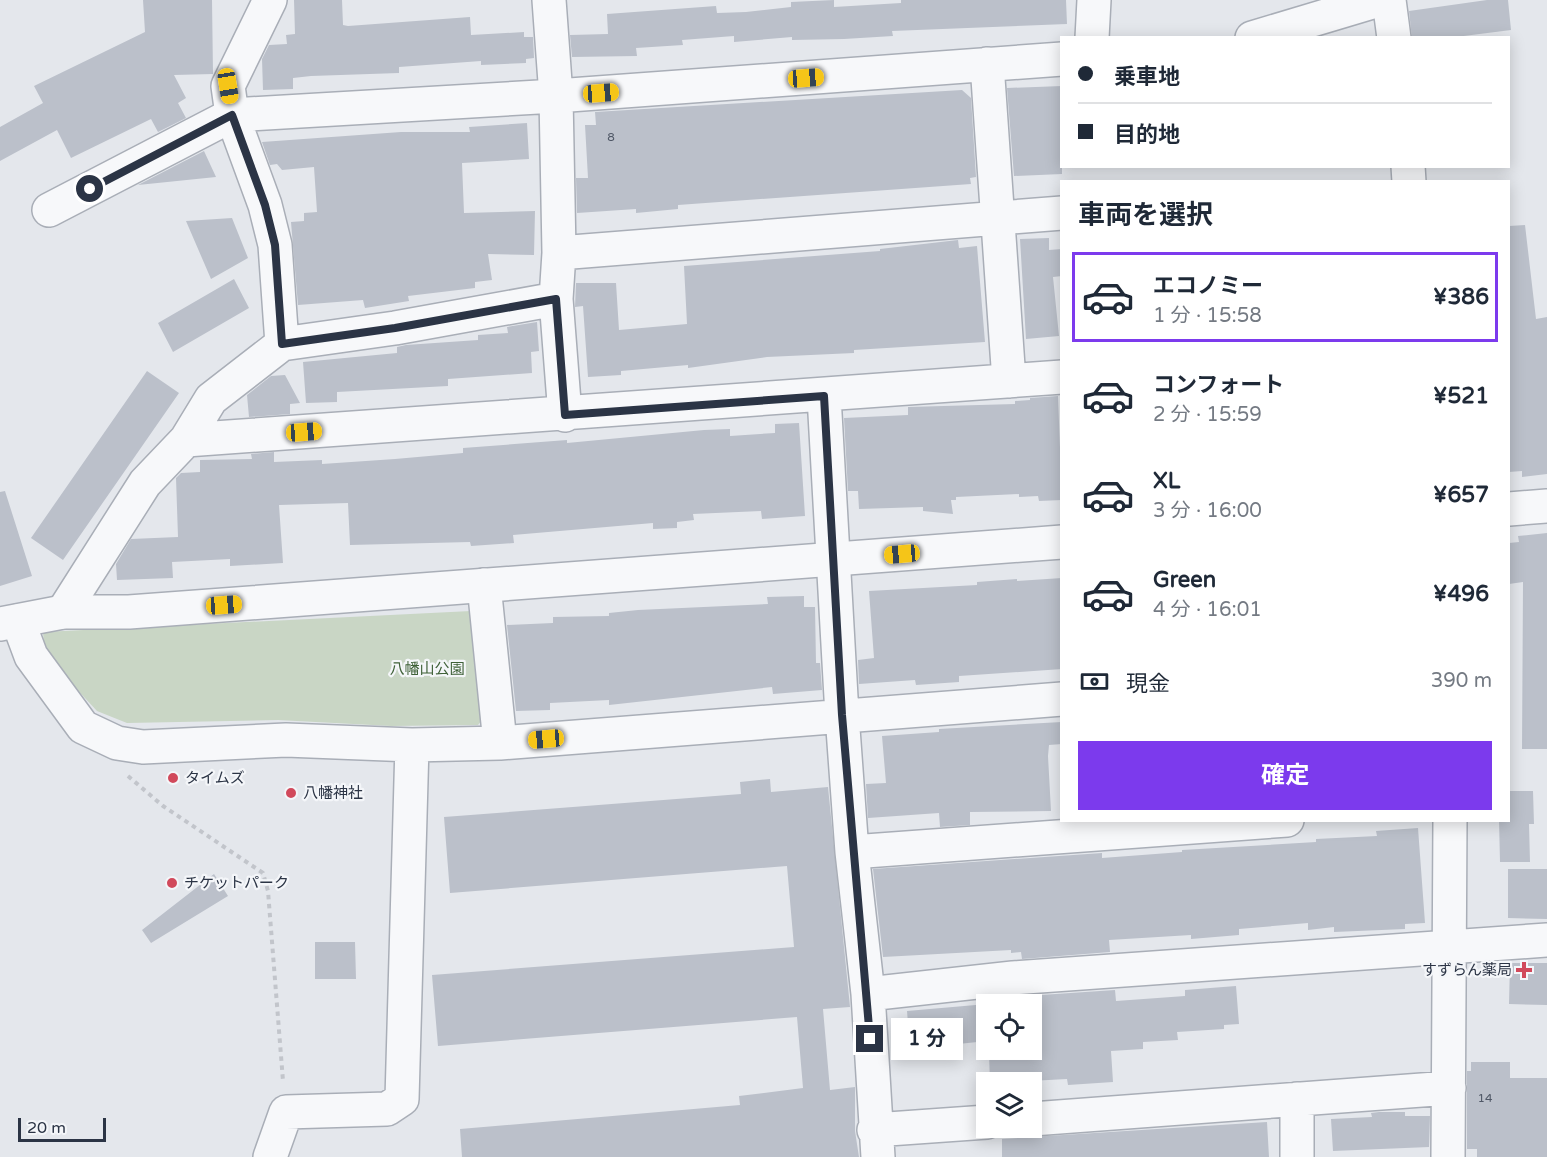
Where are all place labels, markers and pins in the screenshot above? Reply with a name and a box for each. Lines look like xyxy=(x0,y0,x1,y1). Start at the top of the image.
place label: タイムズ xyxy=(185,769,245,787)
marker: タイムズ xyxy=(166,771,180,785)
place label: 八幡神社 xyxy=(303,784,363,802)
marker: 八幡神社 xyxy=(284,786,298,800)
place label: チケットパーク xyxy=(184,874,289,892)
marker: チケットパーク xyxy=(165,876,179,890)
place label: すずらん薬局 xyxy=(1422,961,1512,979)
marker: すずらん薬局 xyxy=(1517,963,1531,977)

